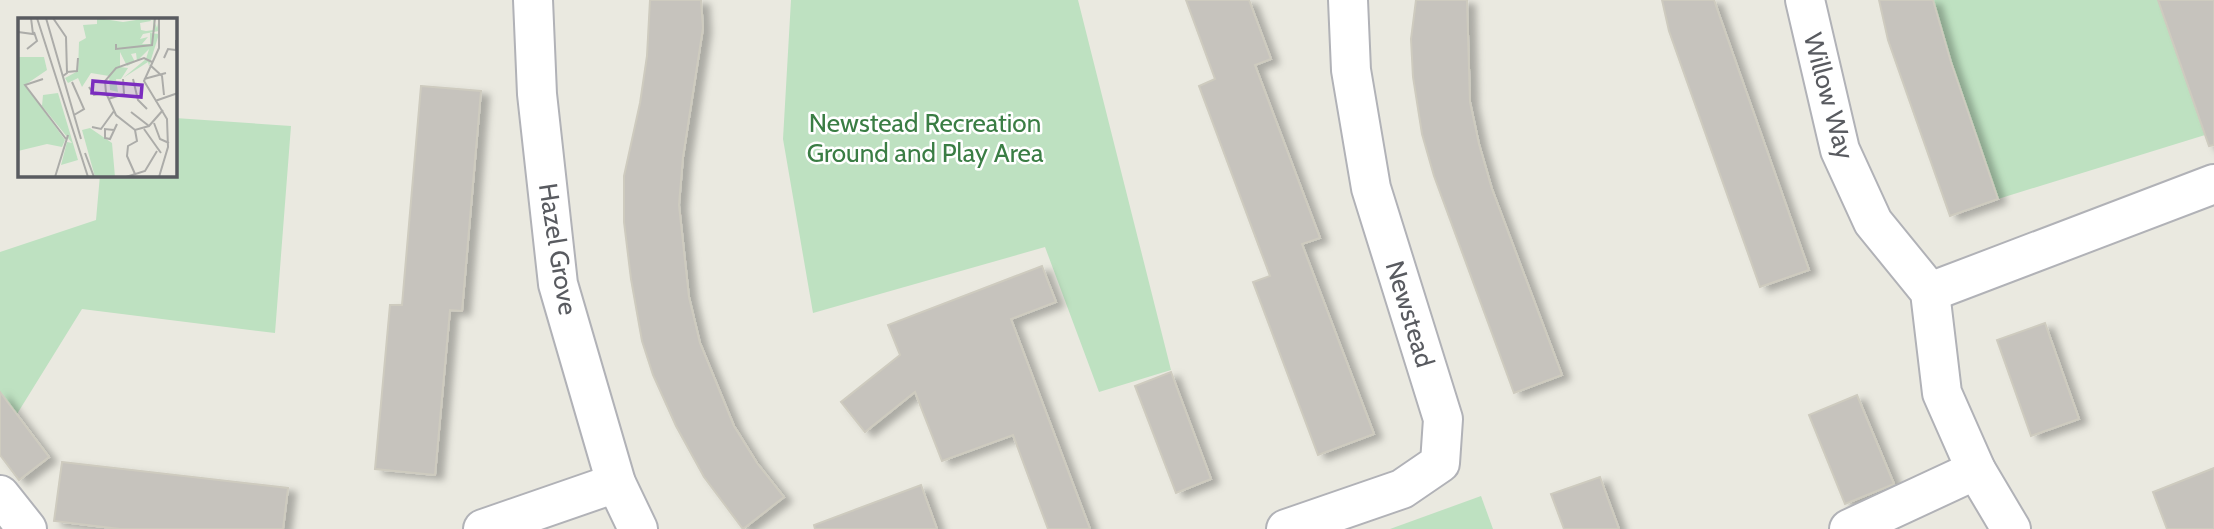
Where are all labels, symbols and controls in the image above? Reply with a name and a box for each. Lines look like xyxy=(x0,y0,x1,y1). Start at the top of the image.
inset map xyxy=(18,18,177,177)
street label: Willow Way xyxy=(1797,29,1861,163)
park label: Newstead Recreation Ground and Play Area xyxy=(807,107,1044,169)
street label: Hazel Grove xyxy=(532,181,584,317)
street label: Newstead xyxy=(1379,257,1441,371)

